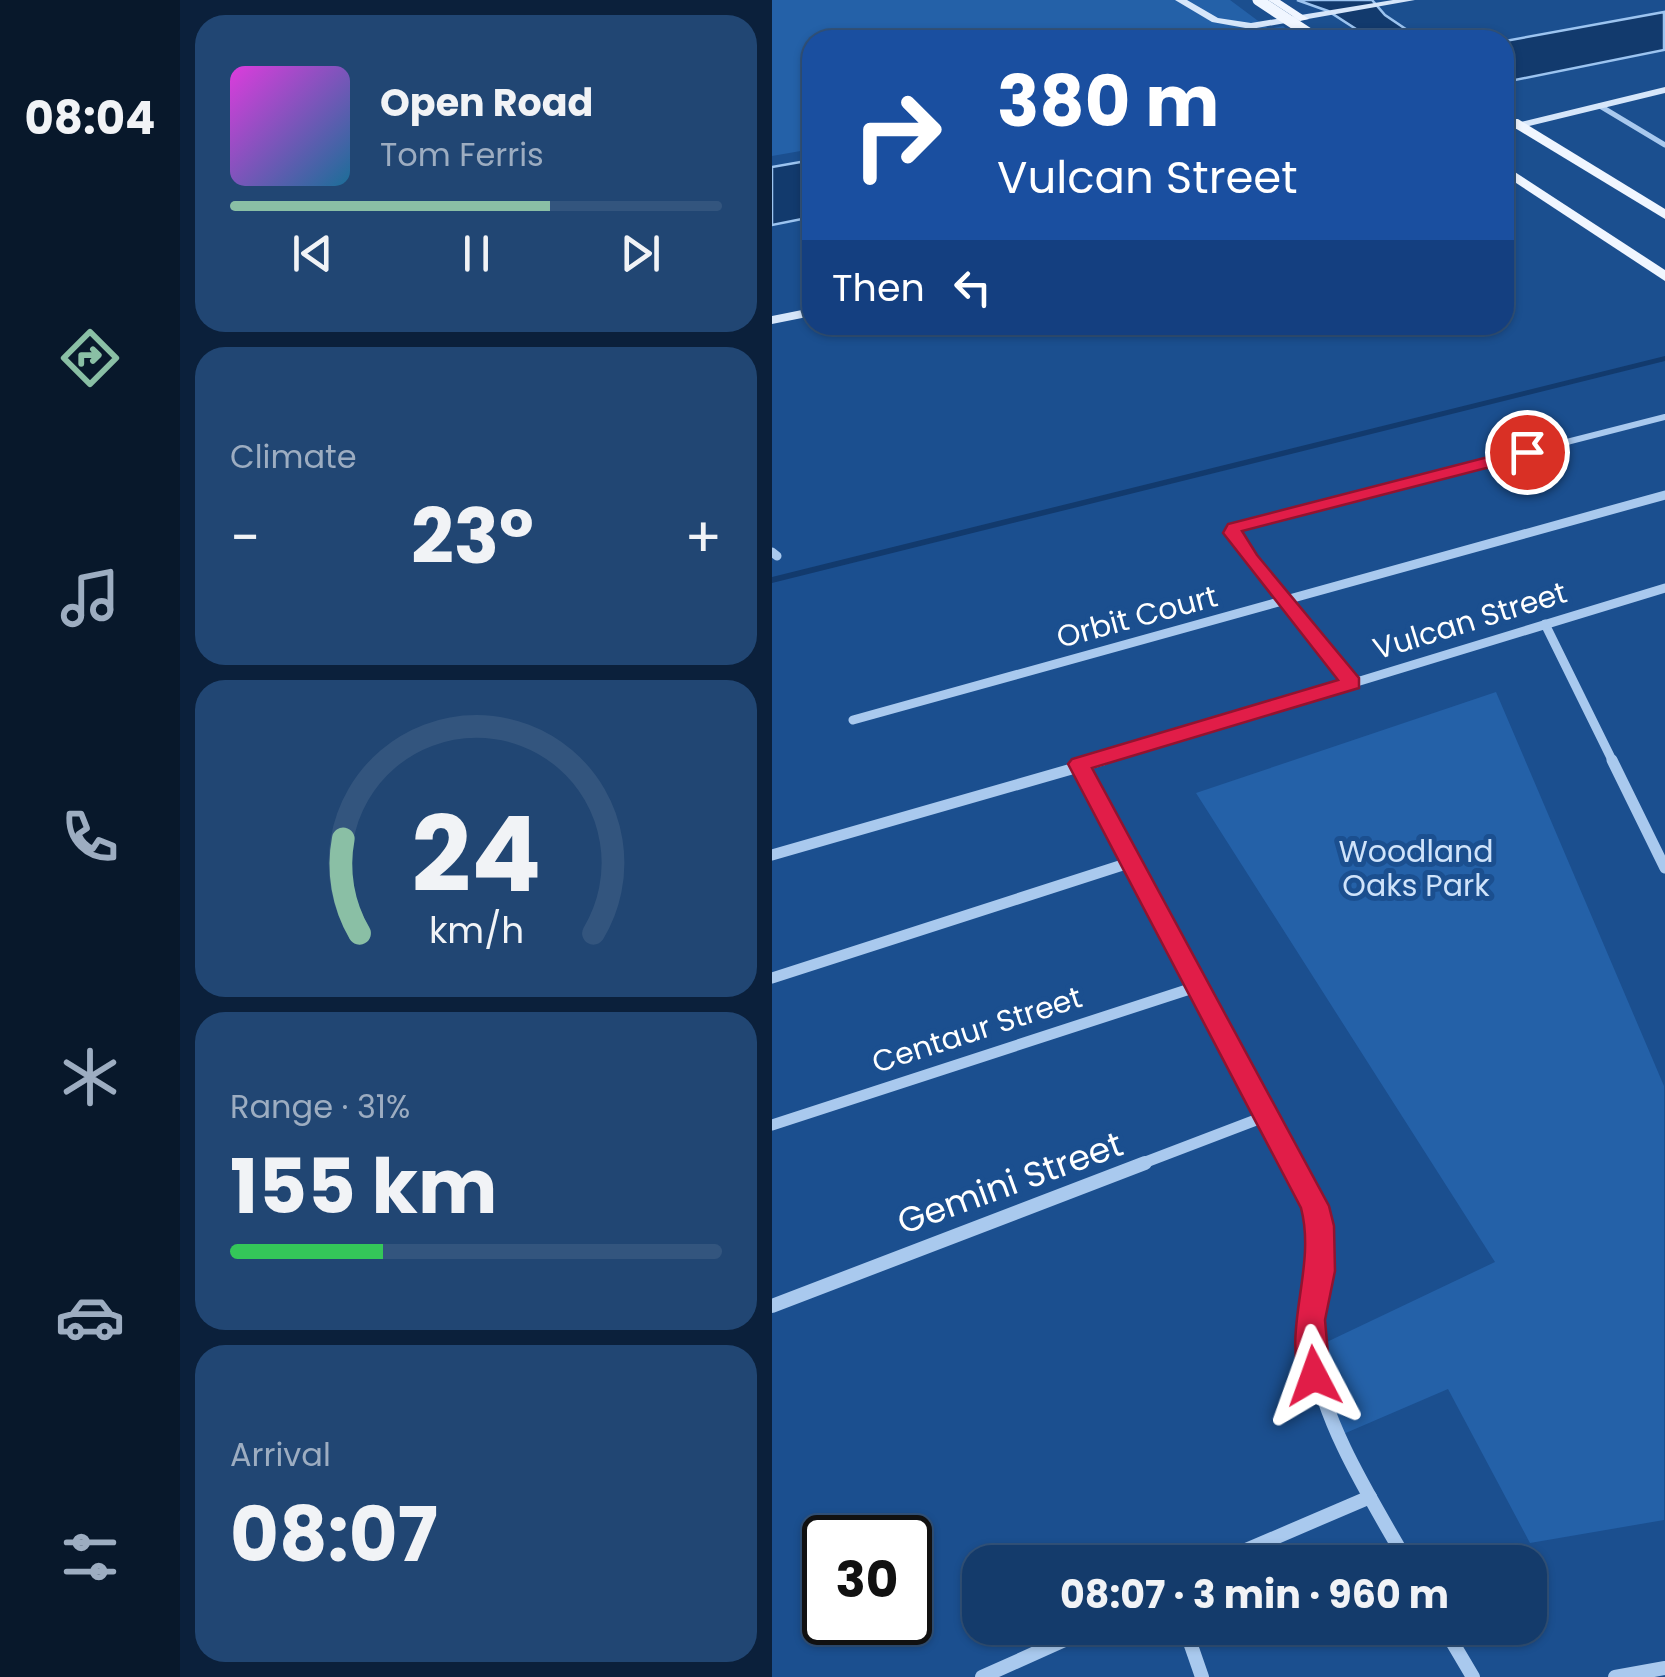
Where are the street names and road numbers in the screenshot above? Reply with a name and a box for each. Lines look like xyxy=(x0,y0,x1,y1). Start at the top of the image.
street label: Vulcan Street xyxy=(1368,571,1572,670)
street label: Orbit Court xyxy=(1052,574,1222,659)
street label: Centaur Street xyxy=(866,975,1087,1084)
street label: Gemini Street xyxy=(890,1119,1129,1246)

